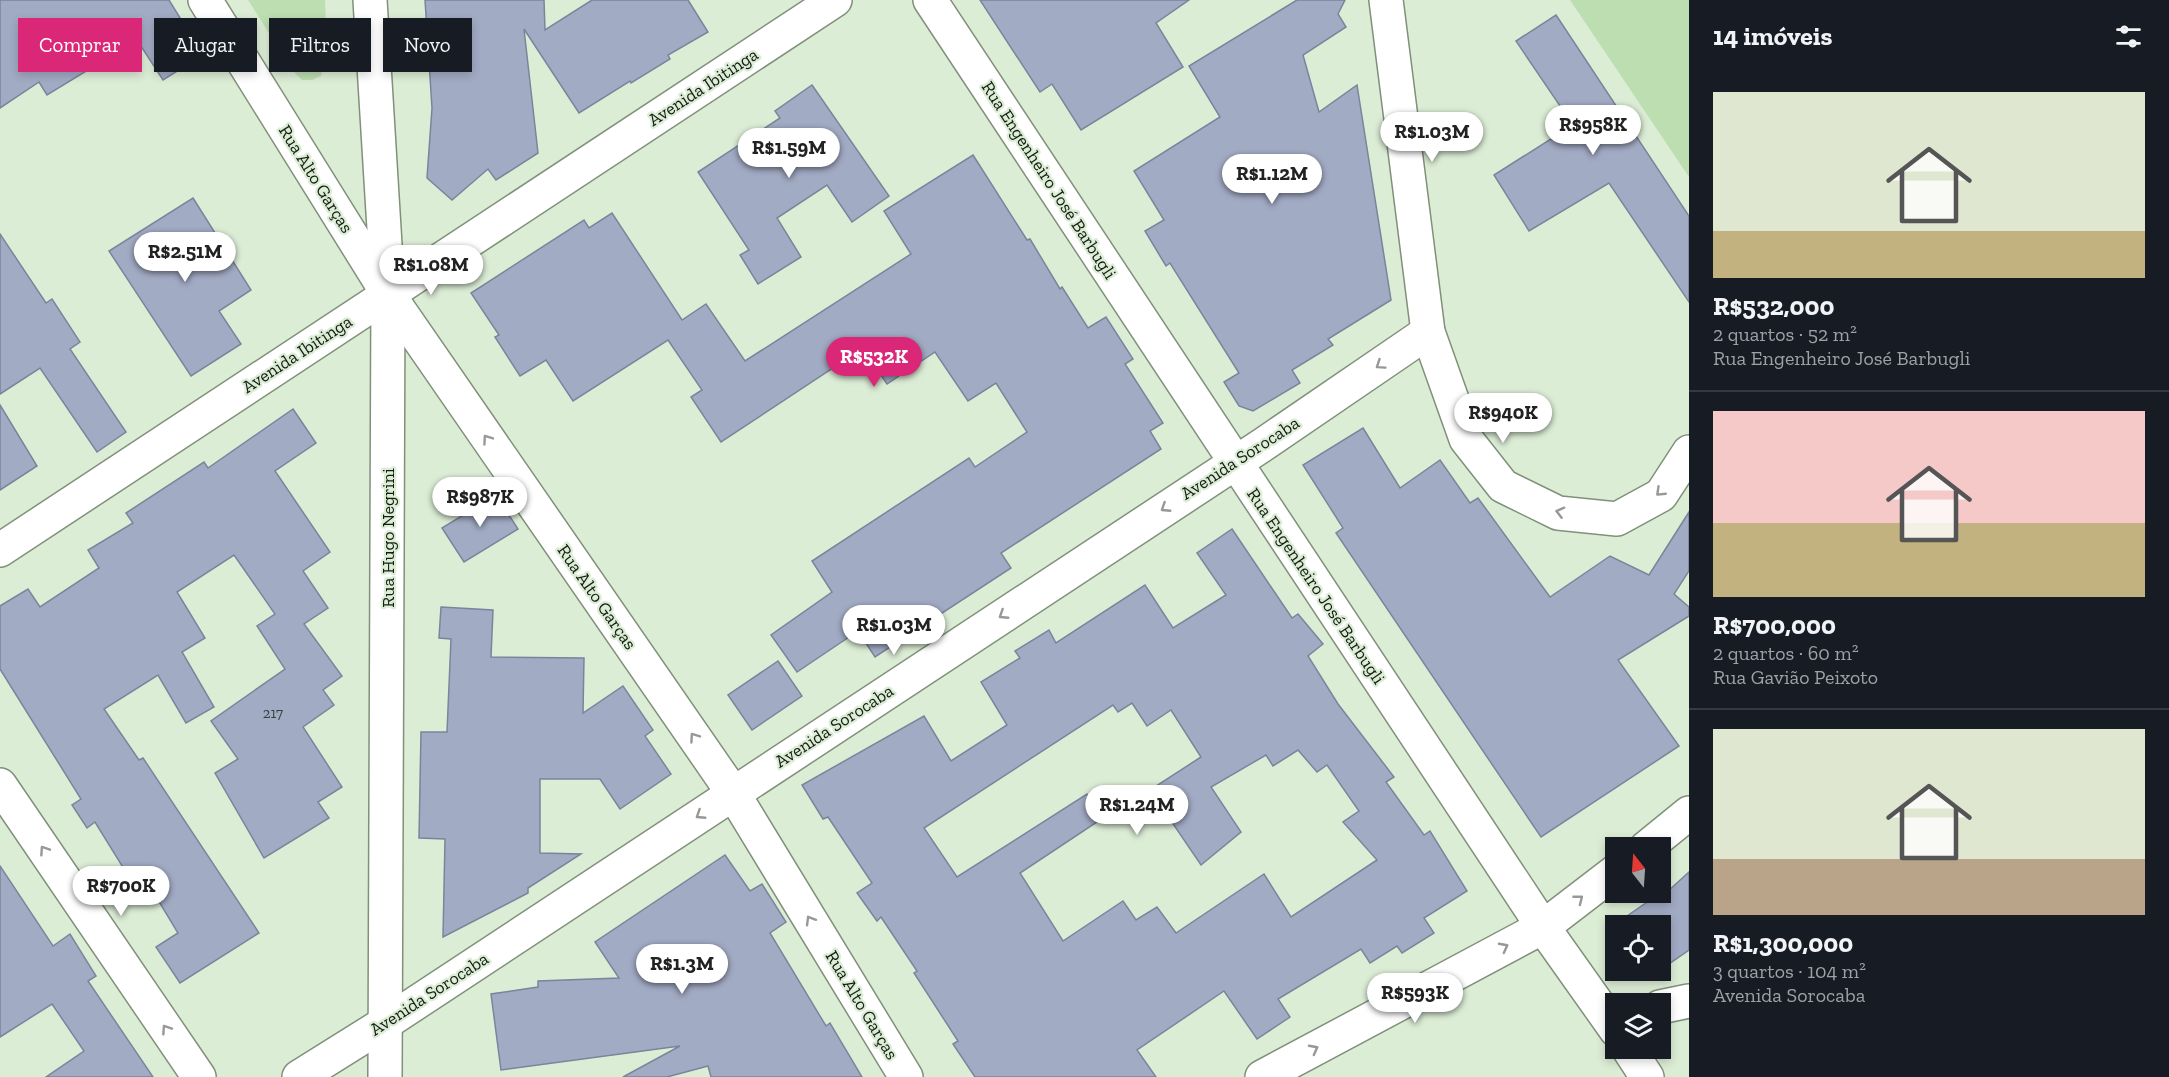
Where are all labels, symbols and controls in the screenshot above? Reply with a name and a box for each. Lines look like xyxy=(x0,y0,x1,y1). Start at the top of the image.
chip: Comprar xyxy=(18,18,142,72)
chip: Alugar xyxy=(154,18,257,72)
chip: Filtros xyxy=(269,18,371,72)
chip: Novo xyxy=(383,18,472,72)
text: 14 imóveis xyxy=(1713,20,1833,52)
icon: filters xyxy=(2112,20,2145,53)
street label: Avenida Ibitinga xyxy=(644,43,763,131)
street label: Rua Engenheiro José Barbugli xyxy=(977,77,1121,283)
pin: R$958K xyxy=(1544,105,1642,156)
pin: R$1.03M xyxy=(1377,112,1487,163)
text: R$958K xyxy=(1559,112,1627,136)
text: R$1.03M xyxy=(1394,119,1470,143)
street label: Rua Alto Garças xyxy=(274,121,358,237)
pin: R$1.59M xyxy=(734,128,844,179)
icon: home xyxy=(1875,131,1983,239)
text: R$1.59M xyxy=(752,135,826,159)
pin: R$1.12M xyxy=(1217,154,1327,205)
text: R$1.12M xyxy=(1236,161,1308,185)
pin: R$2.51M xyxy=(130,232,240,283)
text: R$2.51M xyxy=(148,239,222,263)
pin: R$1.08M xyxy=(376,245,486,296)
text: R$1.08M xyxy=(393,252,469,276)
text: R$532,000 xyxy=(1713,290,1834,322)
street label: Avenida Ibitinga xyxy=(238,310,357,398)
text: 2 quartos · 52 m² xyxy=(1713,322,1857,346)
pin: R$532K xyxy=(825,337,923,388)
text: R$532K xyxy=(840,344,908,368)
text: Rua Engenheiro José Barbugli xyxy=(1713,346,1970,370)
one-way arrow xyxy=(1376,358,1387,369)
pin: R$940K xyxy=(1454,393,1552,444)
text: R$940K xyxy=(1468,400,1538,424)
street label: Avenida Sorocaba xyxy=(1177,411,1304,505)
one-way arrow xyxy=(483,434,494,445)
icon: home xyxy=(1875,450,1983,558)
street label: Rua Hugo Negrini xyxy=(377,468,399,608)
pin: R$987K xyxy=(431,477,529,528)
text: R$987K xyxy=(446,484,514,508)
street label: Rua Engenheiro José Barbugli xyxy=(1242,484,1390,688)
one-way arrow xyxy=(1656,485,1666,496)
one-way arrow xyxy=(1161,501,1172,512)
one-way arrow xyxy=(1555,506,1565,519)
street label: Rua Alto Garças xyxy=(553,540,641,654)
pin: R$1.03M xyxy=(839,605,949,656)
one-way arrow xyxy=(998,608,1009,619)
text: R$700,000 xyxy=(1713,609,1836,641)
text: R$1.03M xyxy=(856,612,932,636)
text: 2 quartos · 60 m² xyxy=(1713,641,1859,665)
text: Rua Gavião Peixoto xyxy=(1713,665,1878,689)
street label: Avenida Sorocaba xyxy=(771,679,898,773)
house number: 217 xyxy=(263,704,283,722)
one-way arrow xyxy=(690,733,701,744)
icon: home xyxy=(1875,768,1983,876)
pin: R$1.24M xyxy=(1082,785,1192,836)
text: R$1.24M xyxy=(1099,792,1175,816)
one-way arrow xyxy=(695,808,706,819)
north arrow xyxy=(1605,837,1671,903)
map controls xyxy=(1605,837,1671,1059)
one-way arrow xyxy=(40,846,52,856)
pin: R$700K xyxy=(72,866,170,917)
text: R$700K xyxy=(87,873,156,897)
one-way arrow xyxy=(1572,895,1583,906)
button: locate xyxy=(1605,915,1671,981)
one-way arrow xyxy=(805,916,817,926)
text: R$1,300,000 xyxy=(1713,927,1853,959)
one-way arrow xyxy=(1498,943,1509,955)
pin: R$1.3M xyxy=(633,944,731,995)
street label: Rua Alto Garças xyxy=(821,946,903,1064)
street label: Avenida Sorocaba xyxy=(366,947,493,1041)
text: R$1.3M xyxy=(650,951,714,975)
text: 3 quartos · 104 m² xyxy=(1713,959,1866,983)
pin: R$593K xyxy=(1366,973,1464,1024)
text: R$593K xyxy=(1381,980,1449,1004)
text: Avenida Sorocaba xyxy=(1713,983,1865,1007)
button: layers xyxy=(1605,993,1671,1059)
one-way arrow xyxy=(162,1024,173,1035)
one-way arrow xyxy=(1308,1045,1318,1056)

